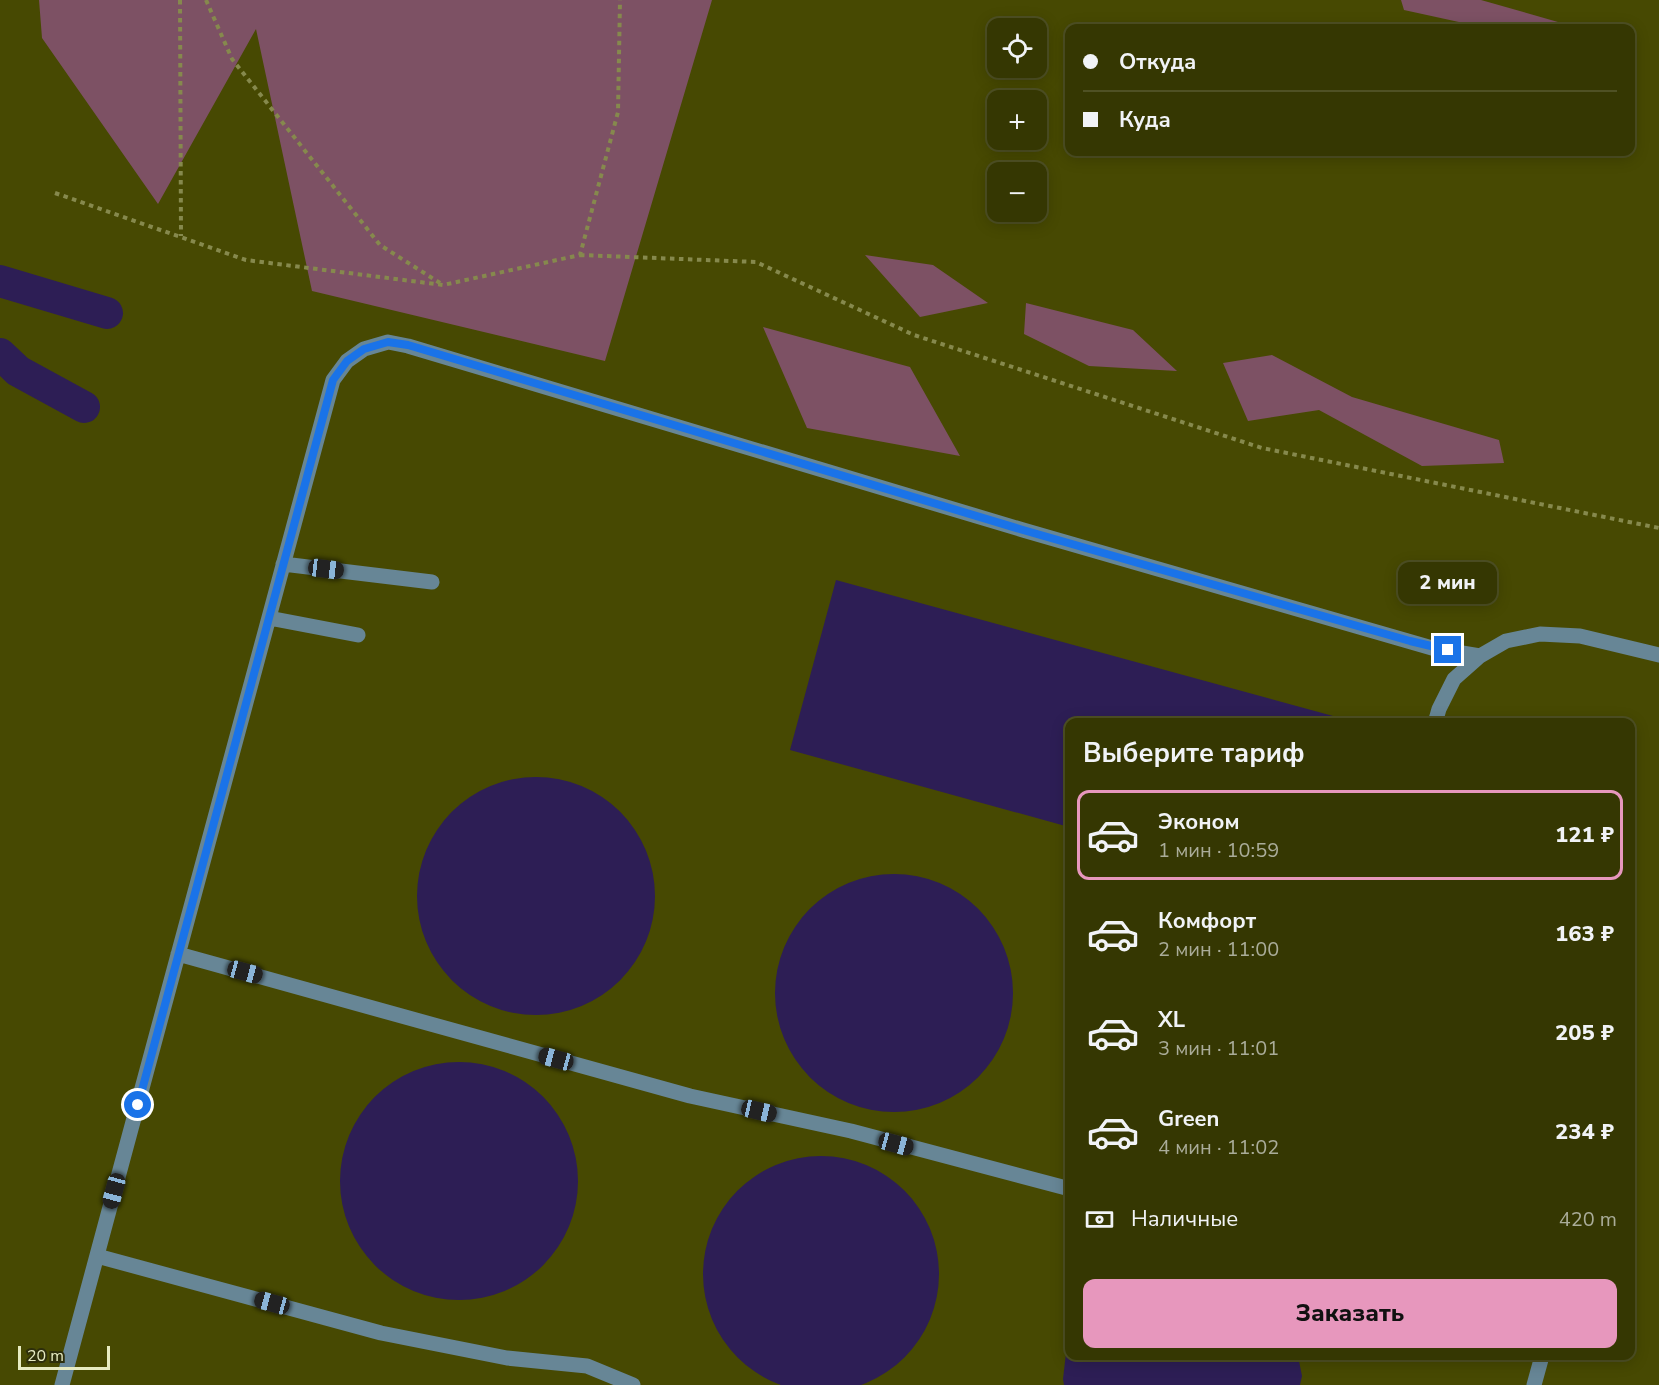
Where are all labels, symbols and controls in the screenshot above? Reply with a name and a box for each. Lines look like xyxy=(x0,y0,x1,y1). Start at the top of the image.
map controls xyxy=(987,18,1047,222)
button: locate xyxy=(987,18,1047,78)
text: Откуда xyxy=(1119,47,1196,77)
button: + xyxy=(987,90,1047,150)
text: Куда xyxy=(1119,105,1171,135)
button: − xyxy=(987,162,1047,222)
car xyxy=(307,558,345,580)
callout: 2 мин xyxy=(1398,563,1498,605)
text: 2 мин xyxy=(1419,569,1476,596)
route end xyxy=(1434,636,1461,663)
text: Выберите тариф xyxy=(1083,735,1305,772)
text: Эконом xyxy=(1158,807,1240,837)
icon: car xyxy=(1086,808,1140,862)
text: 121 ₽ xyxy=(1555,820,1614,850)
text: 1 мин · 10:59 xyxy=(1158,837,1279,864)
text: Комфорт xyxy=(1158,906,1256,936)
icon: car xyxy=(1086,907,1140,961)
text: 163 ₽ xyxy=(1555,919,1614,949)
text: 2 мин · 11:00 xyxy=(1158,936,1279,963)
car xyxy=(225,959,265,985)
text: XL xyxy=(1158,1005,1185,1035)
icon: car xyxy=(1086,1006,1140,1060)
text: 205 ₽ xyxy=(1555,1018,1614,1048)
text: 3 мин · 11:01 xyxy=(1158,1035,1279,1062)
car xyxy=(536,1046,576,1072)
route start xyxy=(124,1091,151,1118)
car xyxy=(739,1098,779,1124)
text: Green xyxy=(1158,1104,1219,1134)
icon: car xyxy=(1086,1105,1140,1159)
text: 234 ₽ xyxy=(1555,1117,1614,1147)
car xyxy=(876,1131,916,1157)
text: 4 мин · 11:02 xyxy=(1158,1134,1279,1161)
car xyxy=(101,1171,127,1211)
icon: cash xyxy=(1083,1203,1116,1236)
text: Наличные xyxy=(1131,1204,1238,1234)
text: 420 m xyxy=(1559,1206,1617,1233)
button: Заказать xyxy=(1083,1279,1617,1348)
car xyxy=(252,1290,292,1316)
scale bar xyxy=(18,1343,110,1370)
text: 20 m xyxy=(27,1345,64,1367)

